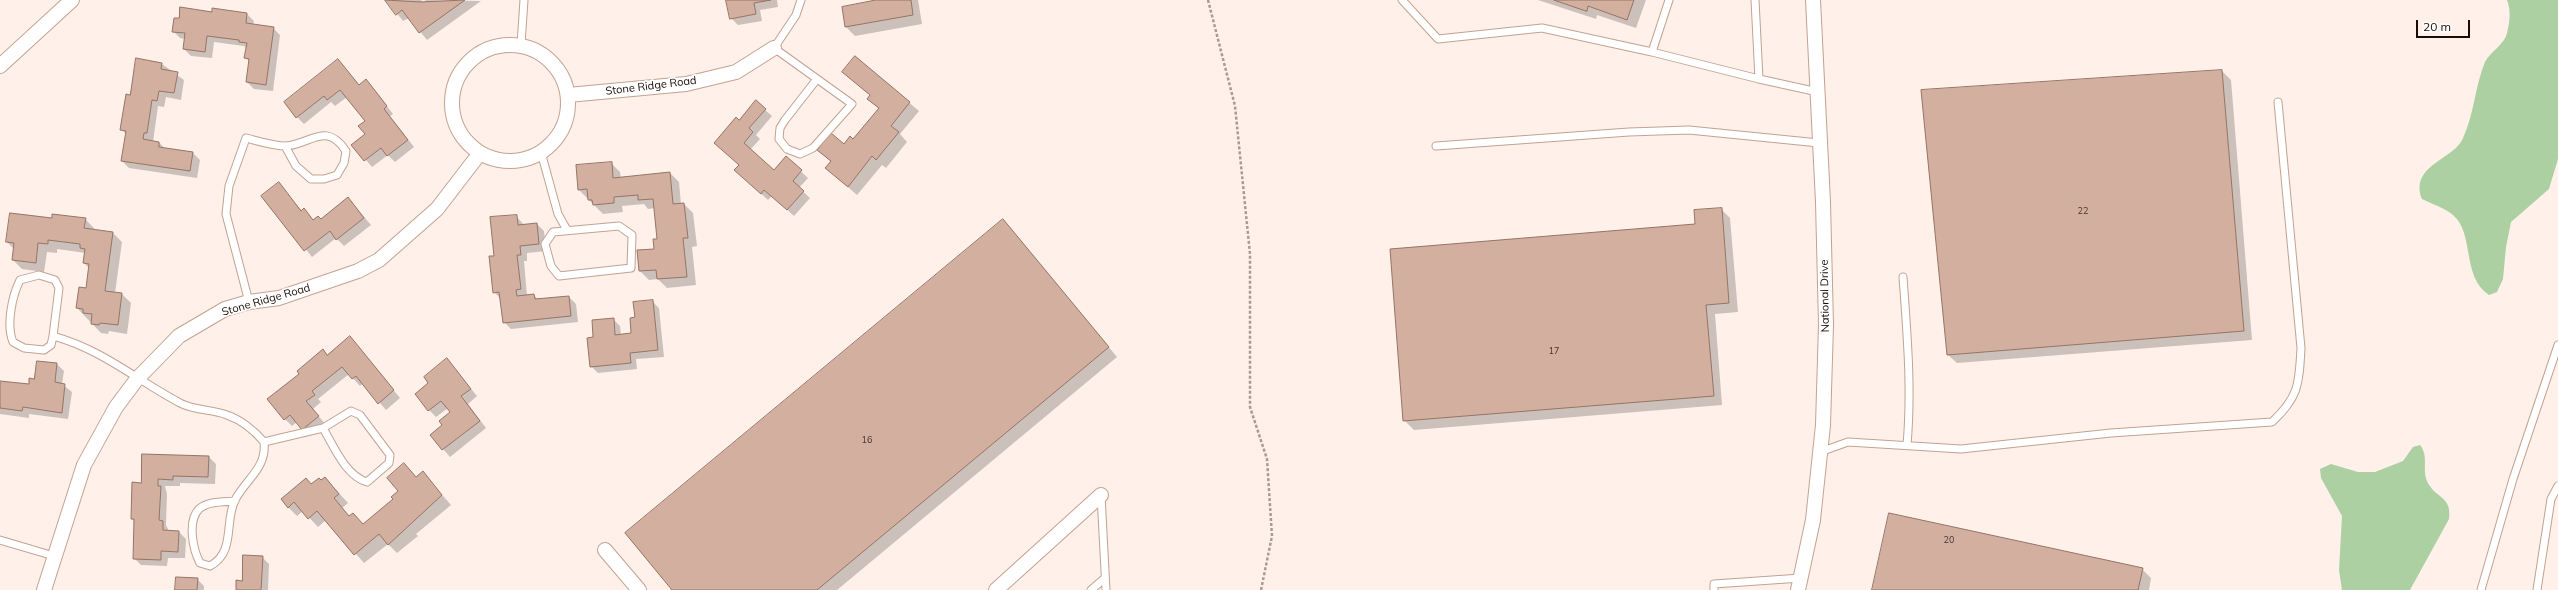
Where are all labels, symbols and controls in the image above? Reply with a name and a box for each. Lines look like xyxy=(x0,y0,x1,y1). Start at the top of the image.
scale bar xyxy=(2418,12,2472,38)
text: 20 m xyxy=(2423,19,2451,34)
street label: Stone Ridge Road xyxy=(605,74,697,98)
house number: 22 xyxy=(2078,206,2088,216)
street label: National Drive xyxy=(1818,260,1832,332)
street label: Stone Ridge Road xyxy=(220,281,312,319)
house number: 17 xyxy=(1549,346,1559,356)
house number: 16 xyxy=(862,435,872,445)
house number: 20 xyxy=(1944,535,1954,545)

